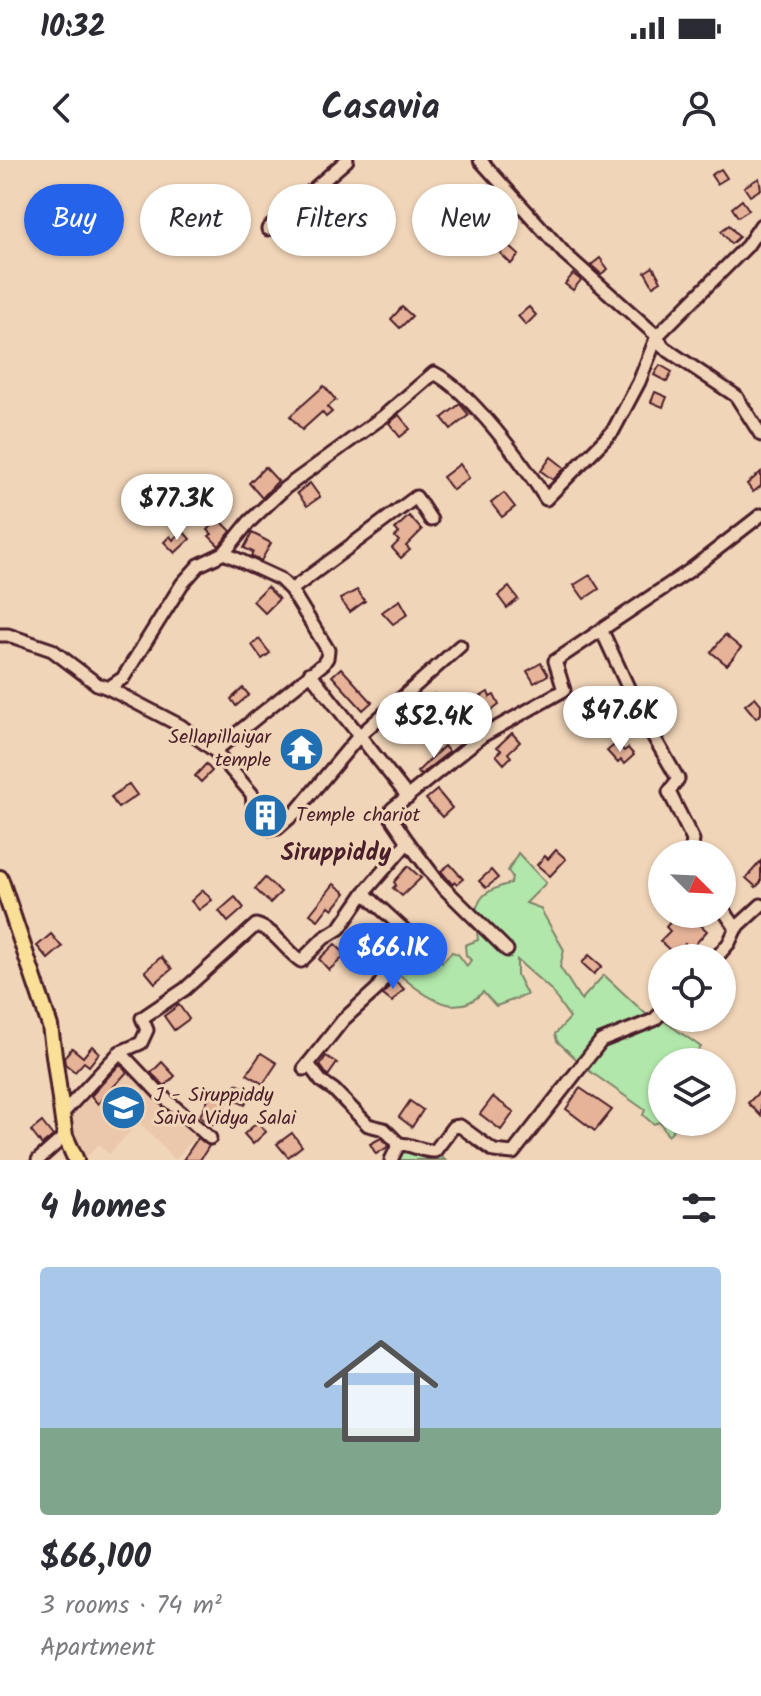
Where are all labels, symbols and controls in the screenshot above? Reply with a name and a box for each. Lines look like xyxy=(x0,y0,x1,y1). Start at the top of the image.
text: 10:32 xyxy=(40,4,106,52)
text: Casavia xyxy=(321,80,440,137)
icon: back xyxy=(40,86,84,130)
icon: person xyxy=(677,86,721,130)
chip: Buy xyxy=(24,184,124,256)
chip: Rent xyxy=(140,184,251,256)
chip: Filters xyxy=(267,184,396,256)
chip: New xyxy=(412,184,518,256)
pin: $77.3K xyxy=(112,474,242,542)
text: $77.3K xyxy=(139,479,215,521)
pin: $47.6K xyxy=(555,686,685,754)
text: $47.6K xyxy=(581,691,659,733)
pin: $52.4K xyxy=(369,692,499,760)
text: $52.4K xyxy=(394,697,474,739)
place label: Sellapillaiyar temple xyxy=(169,722,272,777)
temple icon: Sellapillaiyar temple xyxy=(278,725,326,773)
building icon: Temple chariot xyxy=(241,792,289,840)
place label: Temple chariot xyxy=(296,800,421,832)
district label: Siruppiddy xyxy=(281,834,392,873)
north arrow xyxy=(648,840,736,928)
map controls xyxy=(648,840,736,1136)
pin: $66.1K xyxy=(328,923,458,991)
text: $66.1K xyxy=(356,928,430,970)
button: locate xyxy=(648,944,736,1032)
button: layers xyxy=(648,1048,736,1136)
place label: J - Siruppiddy Saiva Vidya Salai xyxy=(154,1080,297,1135)
school or university icon: J - Siruppiddy Saiva Vidya Salai xyxy=(99,1083,147,1131)
text: 4 homes xyxy=(40,1181,167,1235)
icon: filters xyxy=(677,1186,721,1230)
icon: home xyxy=(309,1319,453,1463)
text: $66,100 xyxy=(40,1531,151,1585)
text: 3 rooms · 74 m² xyxy=(40,1585,222,1627)
text: Apartment xyxy=(40,1627,155,1669)

